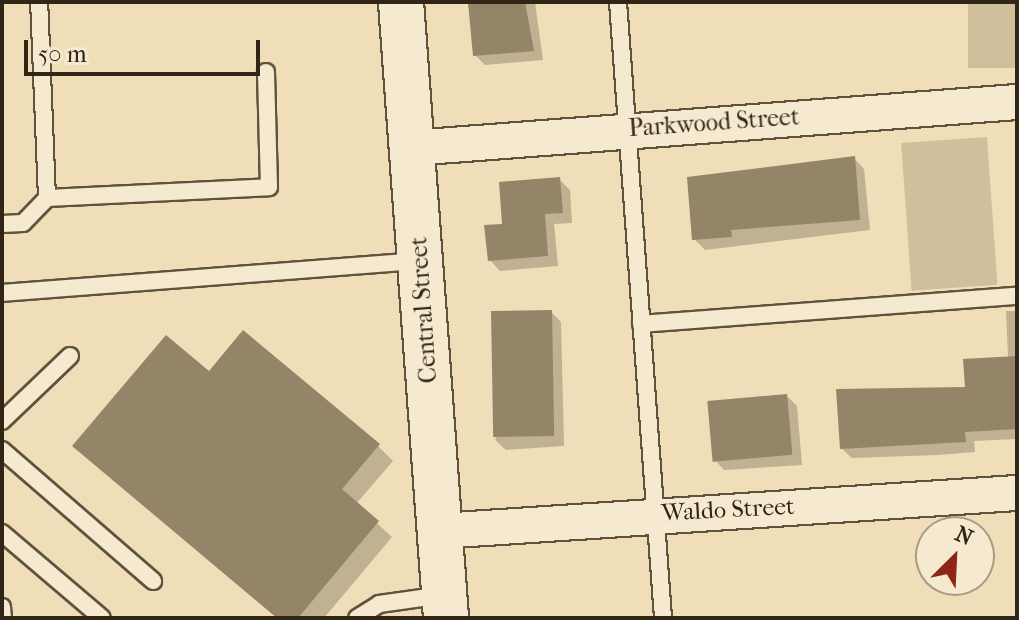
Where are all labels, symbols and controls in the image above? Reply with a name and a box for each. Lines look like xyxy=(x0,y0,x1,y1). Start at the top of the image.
scale bar xyxy=(28,24,264,74)
text: 50 m xyxy=(38,40,87,68)
street label: Parkwood Street xyxy=(628,103,800,143)
street label: Central Street xyxy=(405,236,443,384)
street label: Waldo Street xyxy=(661,492,795,528)
north arrow xyxy=(915,516,995,596)
text: N xyxy=(951,521,977,551)

